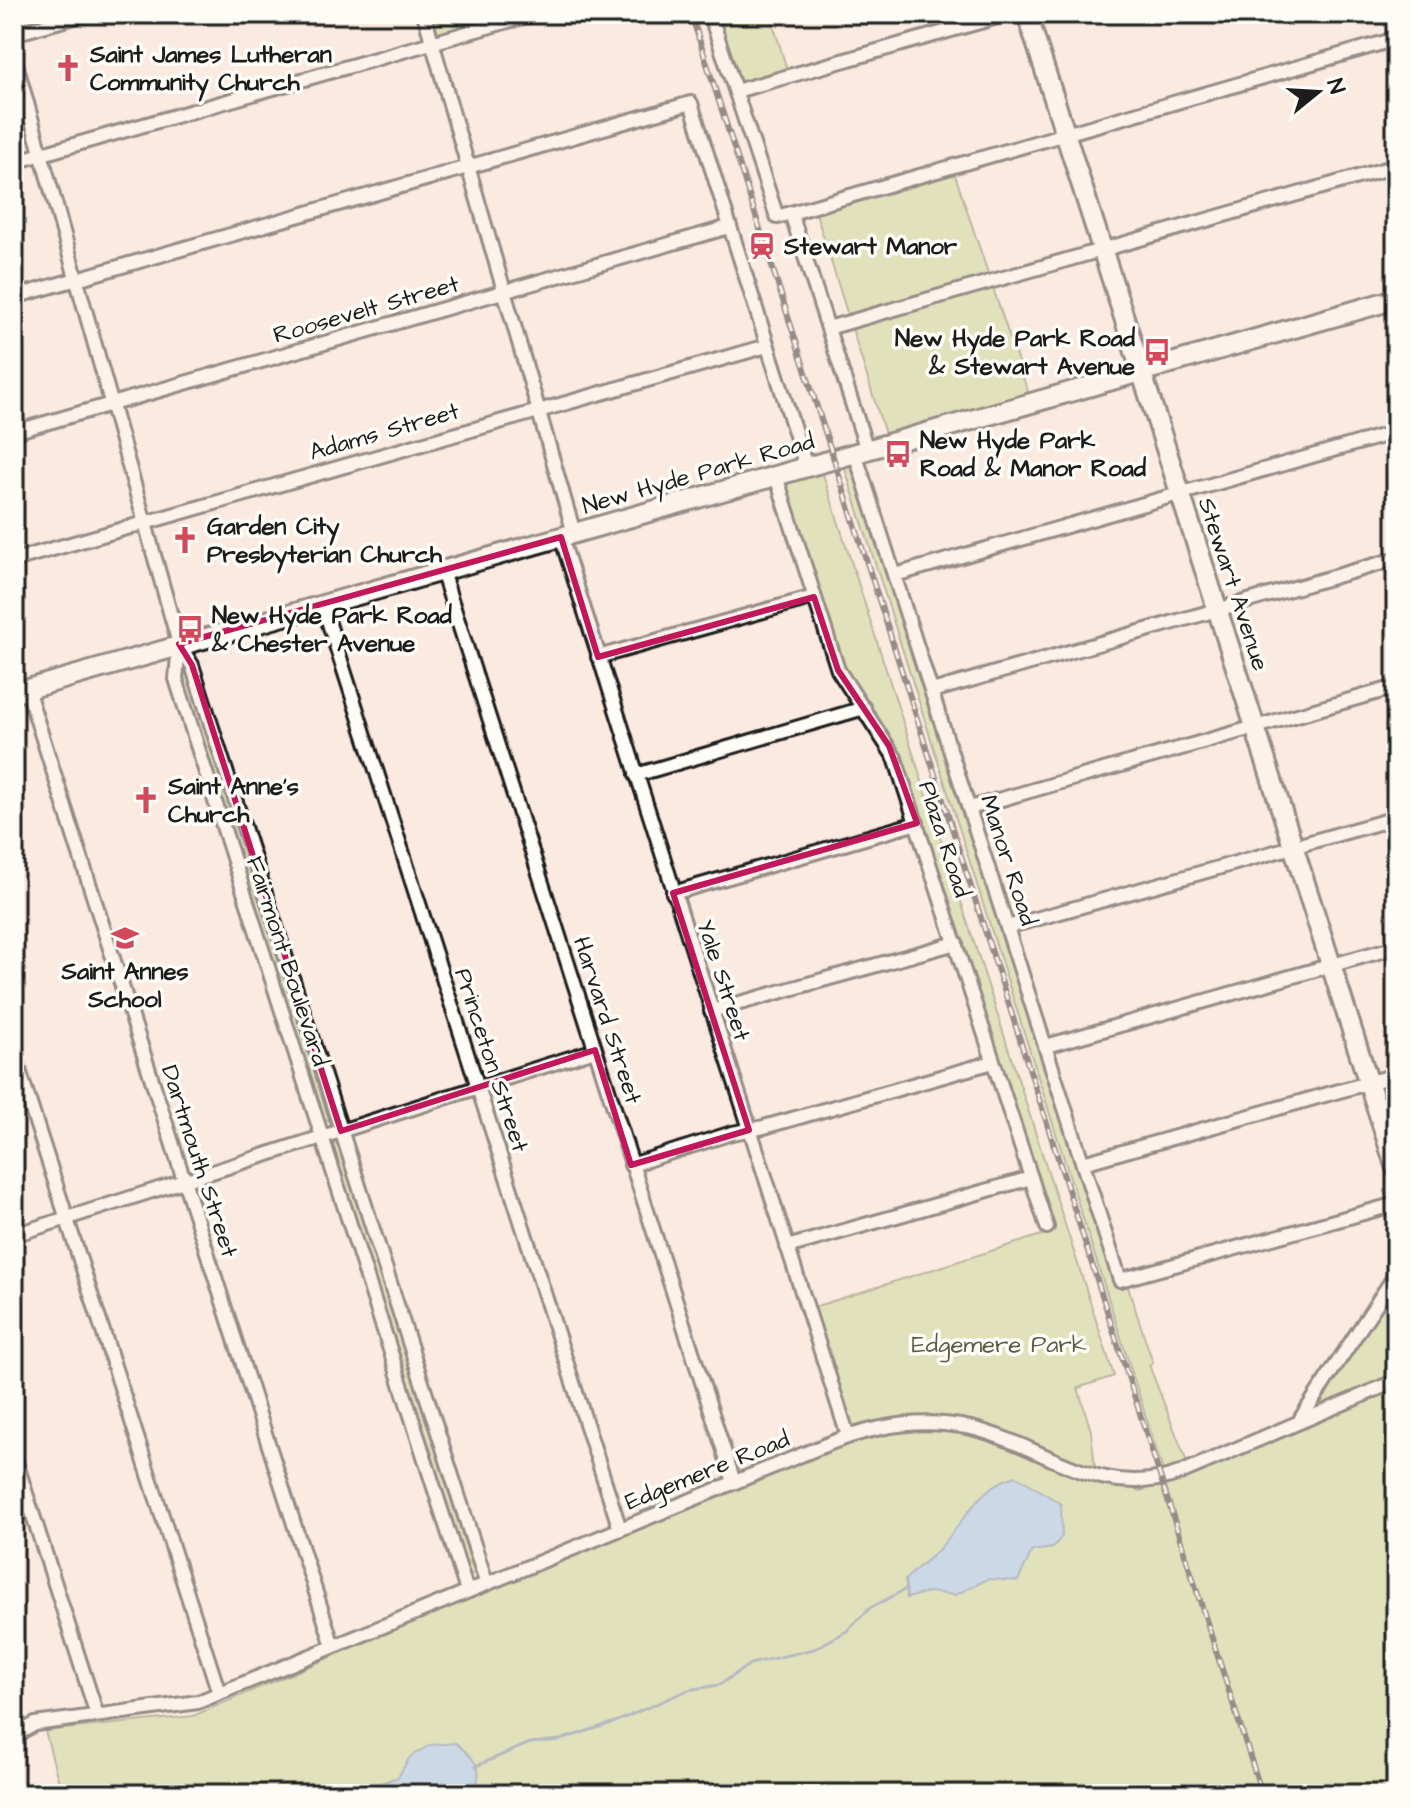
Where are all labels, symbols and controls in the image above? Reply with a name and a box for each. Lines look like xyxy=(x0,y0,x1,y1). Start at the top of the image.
place label: Saint James Lutheran Community Church xyxy=(89,38,332,102)
north arrow xyxy=(1278,52,1358,132)
church icon: Saint James Lutheran Community Church xyxy=(53,53,83,83)
text: N xyxy=(1319,75,1353,98)
place label: Stewart Manor xyxy=(783,230,958,264)
station icon: Stewart Manor xyxy=(747,231,777,261)
street label: Roosevelt Street xyxy=(269,267,463,353)
place label: New Hyde Park Road & Stewart Avenue xyxy=(895,322,1136,384)
bus stop icon: New Hyde Park Road & Stewart Avenue xyxy=(1142,337,1172,367)
street label: Adams Street xyxy=(305,394,463,470)
place label: New Hyde Park Road & Manor Road xyxy=(920,424,1147,486)
street label: New Hyde Park Road xyxy=(578,425,819,524)
bus stop icon: New Hyde Park Road & Manor Road xyxy=(883,439,913,469)
street label: Stewart Avenue xyxy=(1189,493,1277,675)
place label: Garden City Presbyterian Church xyxy=(207,510,443,574)
church icon: Garden City Presbyterian Church xyxy=(170,525,200,555)
place label: New Hyde Park Road & Chester Avenue xyxy=(211,599,453,661)
bus stop icon: New Hyde Park Road & Chester Avenue xyxy=(175,614,205,644)
place label: Saint Anne's Church xyxy=(167,770,299,832)
street label: Plaza Road xyxy=(909,777,979,902)
church icon: Saint Anne's Church xyxy=(131,785,161,815)
street label: Manor Road xyxy=(971,791,1045,930)
street label: Fairmont Boulevard xyxy=(237,852,337,1071)
street label: Yale Street xyxy=(687,915,759,1045)
school or university icon: Saint Annes School xyxy=(110,923,140,953)
street label: Harvard Street xyxy=(564,932,650,1109)
place label: Saint Annes School xyxy=(61,955,188,1017)
street label: Princeton Street xyxy=(445,964,537,1157)
street label: Dartmouth Street xyxy=(152,1061,246,1262)
park label: Edgemere Park xyxy=(912,1328,1087,1363)
street label: Edgemere Road xyxy=(620,1422,795,1520)

